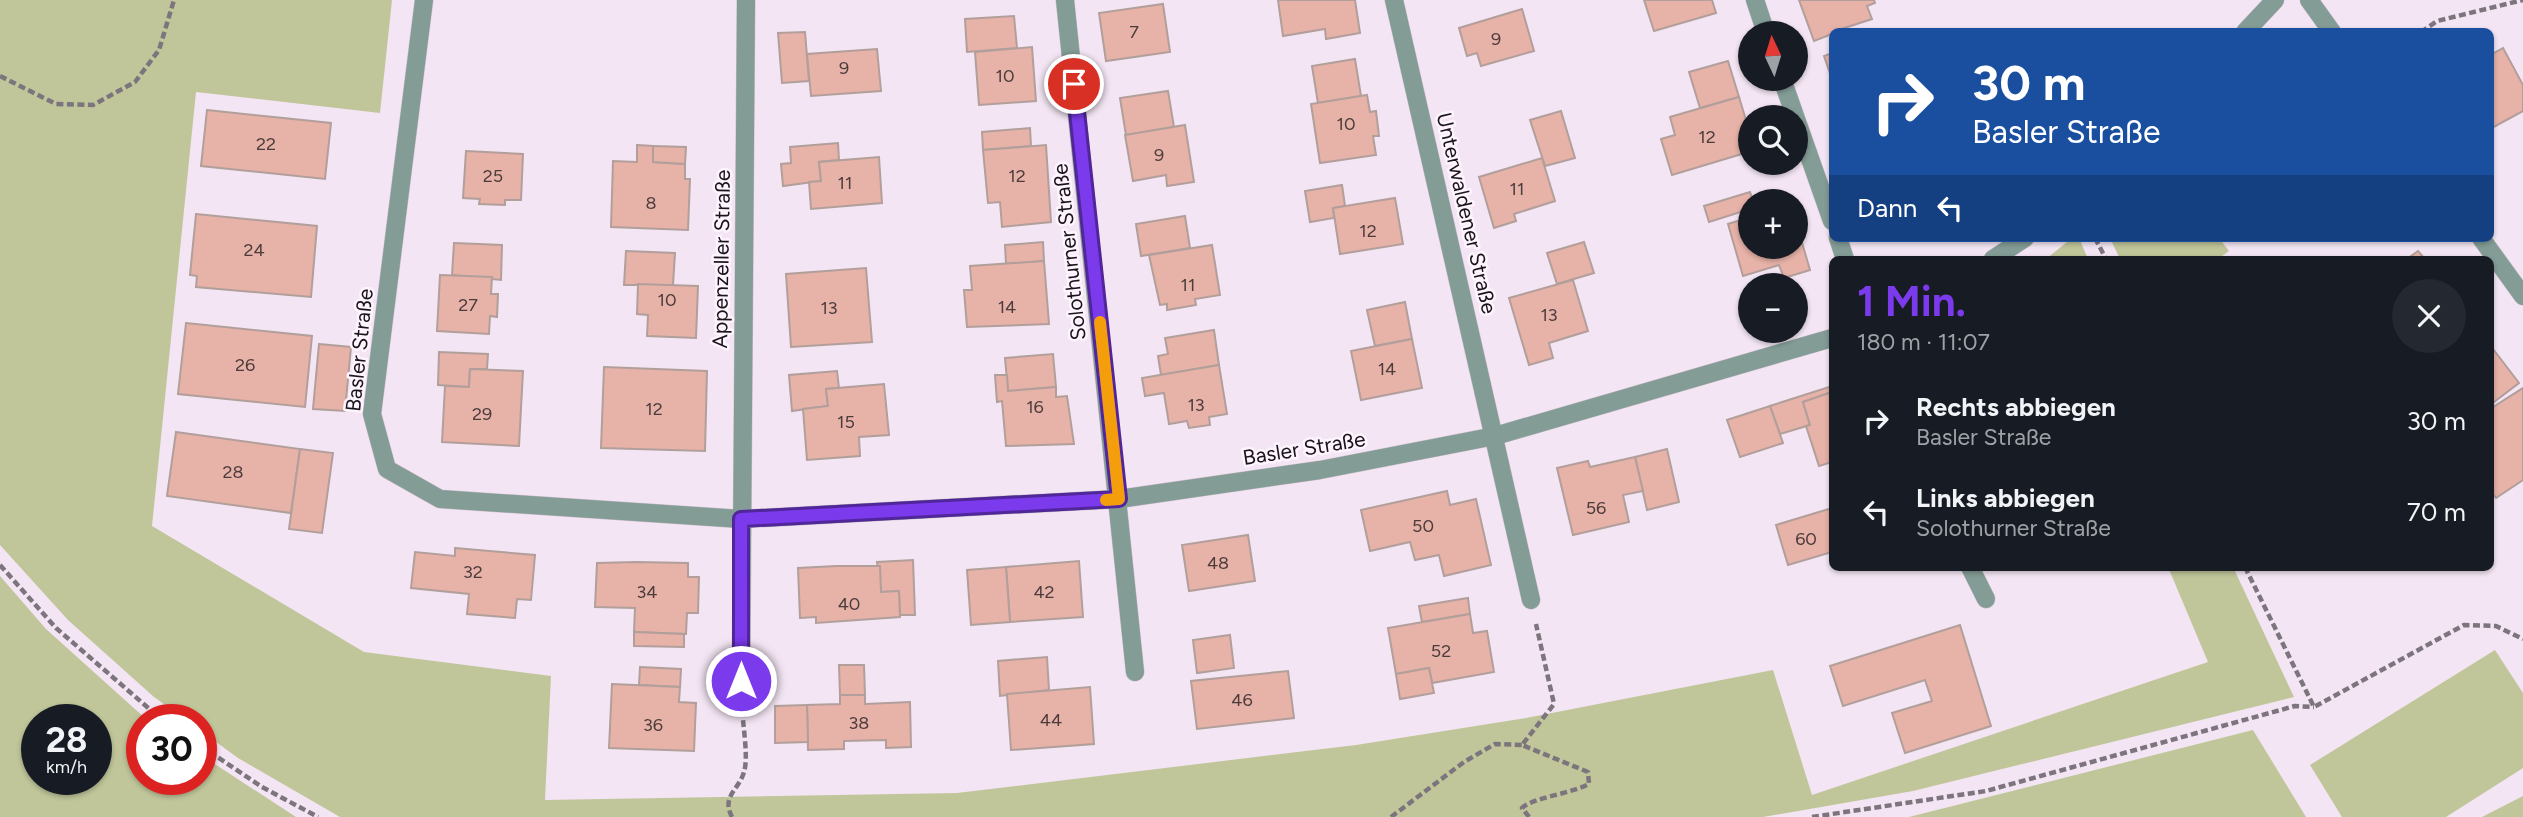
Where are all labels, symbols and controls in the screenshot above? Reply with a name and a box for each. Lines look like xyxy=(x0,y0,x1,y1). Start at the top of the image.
house number: 7 xyxy=(1129,21,1139,43)
north arrow xyxy=(1738,21,1808,91)
map controls xyxy=(1738,21,1808,343)
house number: 9 xyxy=(1491,28,1501,50)
text: 30 m xyxy=(1972,53,2085,112)
pin xyxy=(1044,54,1104,114)
icon: right xyxy=(1857,56,1948,147)
house number: 9 xyxy=(839,57,849,79)
house number: 10 xyxy=(996,65,1014,87)
icon: arrive xyxy=(1055,65,1093,103)
button: search xyxy=(1738,105,1808,175)
street label: Unterwaldener Straße xyxy=(1432,110,1502,316)
house number: 10 xyxy=(1337,113,1355,135)
text: Basler Straße xyxy=(1972,113,2160,151)
house number: 12 xyxy=(1698,126,1716,148)
house number: 22 xyxy=(256,133,276,155)
house number: 9 xyxy=(1154,144,1164,166)
street label: Solothurner Straße xyxy=(1047,162,1091,342)
house number: 25 xyxy=(483,165,503,187)
house number: 12 xyxy=(1008,165,1026,187)
street label: Appenzeller Straße xyxy=(707,169,735,349)
house number: 11 xyxy=(838,172,852,194)
house number: 11 xyxy=(1510,178,1524,200)
button: + xyxy=(1738,189,1808,259)
icon: left xyxy=(1931,189,1969,227)
house number: 8 xyxy=(645,192,657,214)
text: Dann xyxy=(1857,192,1917,224)
house number: 12 xyxy=(1359,220,1377,242)
house number: 24 xyxy=(243,239,265,261)
button: − xyxy=(1738,273,1808,343)
house number: 11 xyxy=(1181,274,1195,296)
text: 1 Min. xyxy=(1857,276,1966,327)
button: close xyxy=(2392,279,2466,353)
street label: Basler Straße xyxy=(340,287,378,413)
house number: 10 xyxy=(658,289,676,311)
house number: 27 xyxy=(458,294,478,316)
house number: 14 xyxy=(998,296,1016,318)
house number: 13 xyxy=(820,297,838,319)
house number: 13 xyxy=(1540,304,1558,326)
text: 180 m · 11:07 xyxy=(1857,328,1990,356)
house number: 26 xyxy=(235,354,255,376)
house number: 14 xyxy=(1378,358,1396,380)
text: Rechts abbiegen xyxy=(1916,391,2116,423)
house number: 13 xyxy=(1187,394,1205,416)
house number: 16 xyxy=(1026,396,1044,418)
house number: 12 xyxy=(645,398,663,420)
icon: right xyxy=(1857,402,1895,440)
house number: 29 xyxy=(472,403,492,425)
text: 30 m xyxy=(2407,405,2466,437)
house number: 15 xyxy=(837,411,855,433)
text: Basler Straße xyxy=(1916,423,2051,451)
street label: Basler Straße xyxy=(1241,426,1367,470)
house number: 28 xyxy=(222,461,244,483)
text: Links abbiegen xyxy=(1916,482,2095,514)
icon: left xyxy=(1857,493,1895,531)
text: 70 m xyxy=(2407,496,2466,528)
house number: 56 xyxy=(1586,497,1606,519)
text: Solothurner Straße xyxy=(1916,514,2111,542)
house number: 50 xyxy=(1412,515,1434,537)
house number: 60 xyxy=(1795,528,1817,550)
house number: 48 xyxy=(1207,552,1229,574)
house number: 32 xyxy=(463,561,483,583)
house number: 34 xyxy=(637,581,657,603)
house number: 42 xyxy=(1033,581,1055,603)
house number: 40 xyxy=(838,593,860,615)
house number: 52 xyxy=(1431,640,1451,662)
position arrow xyxy=(704,644,778,718)
house number: 46 xyxy=(1231,689,1253,711)
speed limit sign: 30 xyxy=(126,704,217,795)
house number: 44 xyxy=(1040,709,1062,731)
house number: 38 xyxy=(849,712,869,734)
house number: 36 xyxy=(643,714,663,736)
text: 28 xyxy=(46,719,87,761)
text: km/h xyxy=(46,756,87,778)

